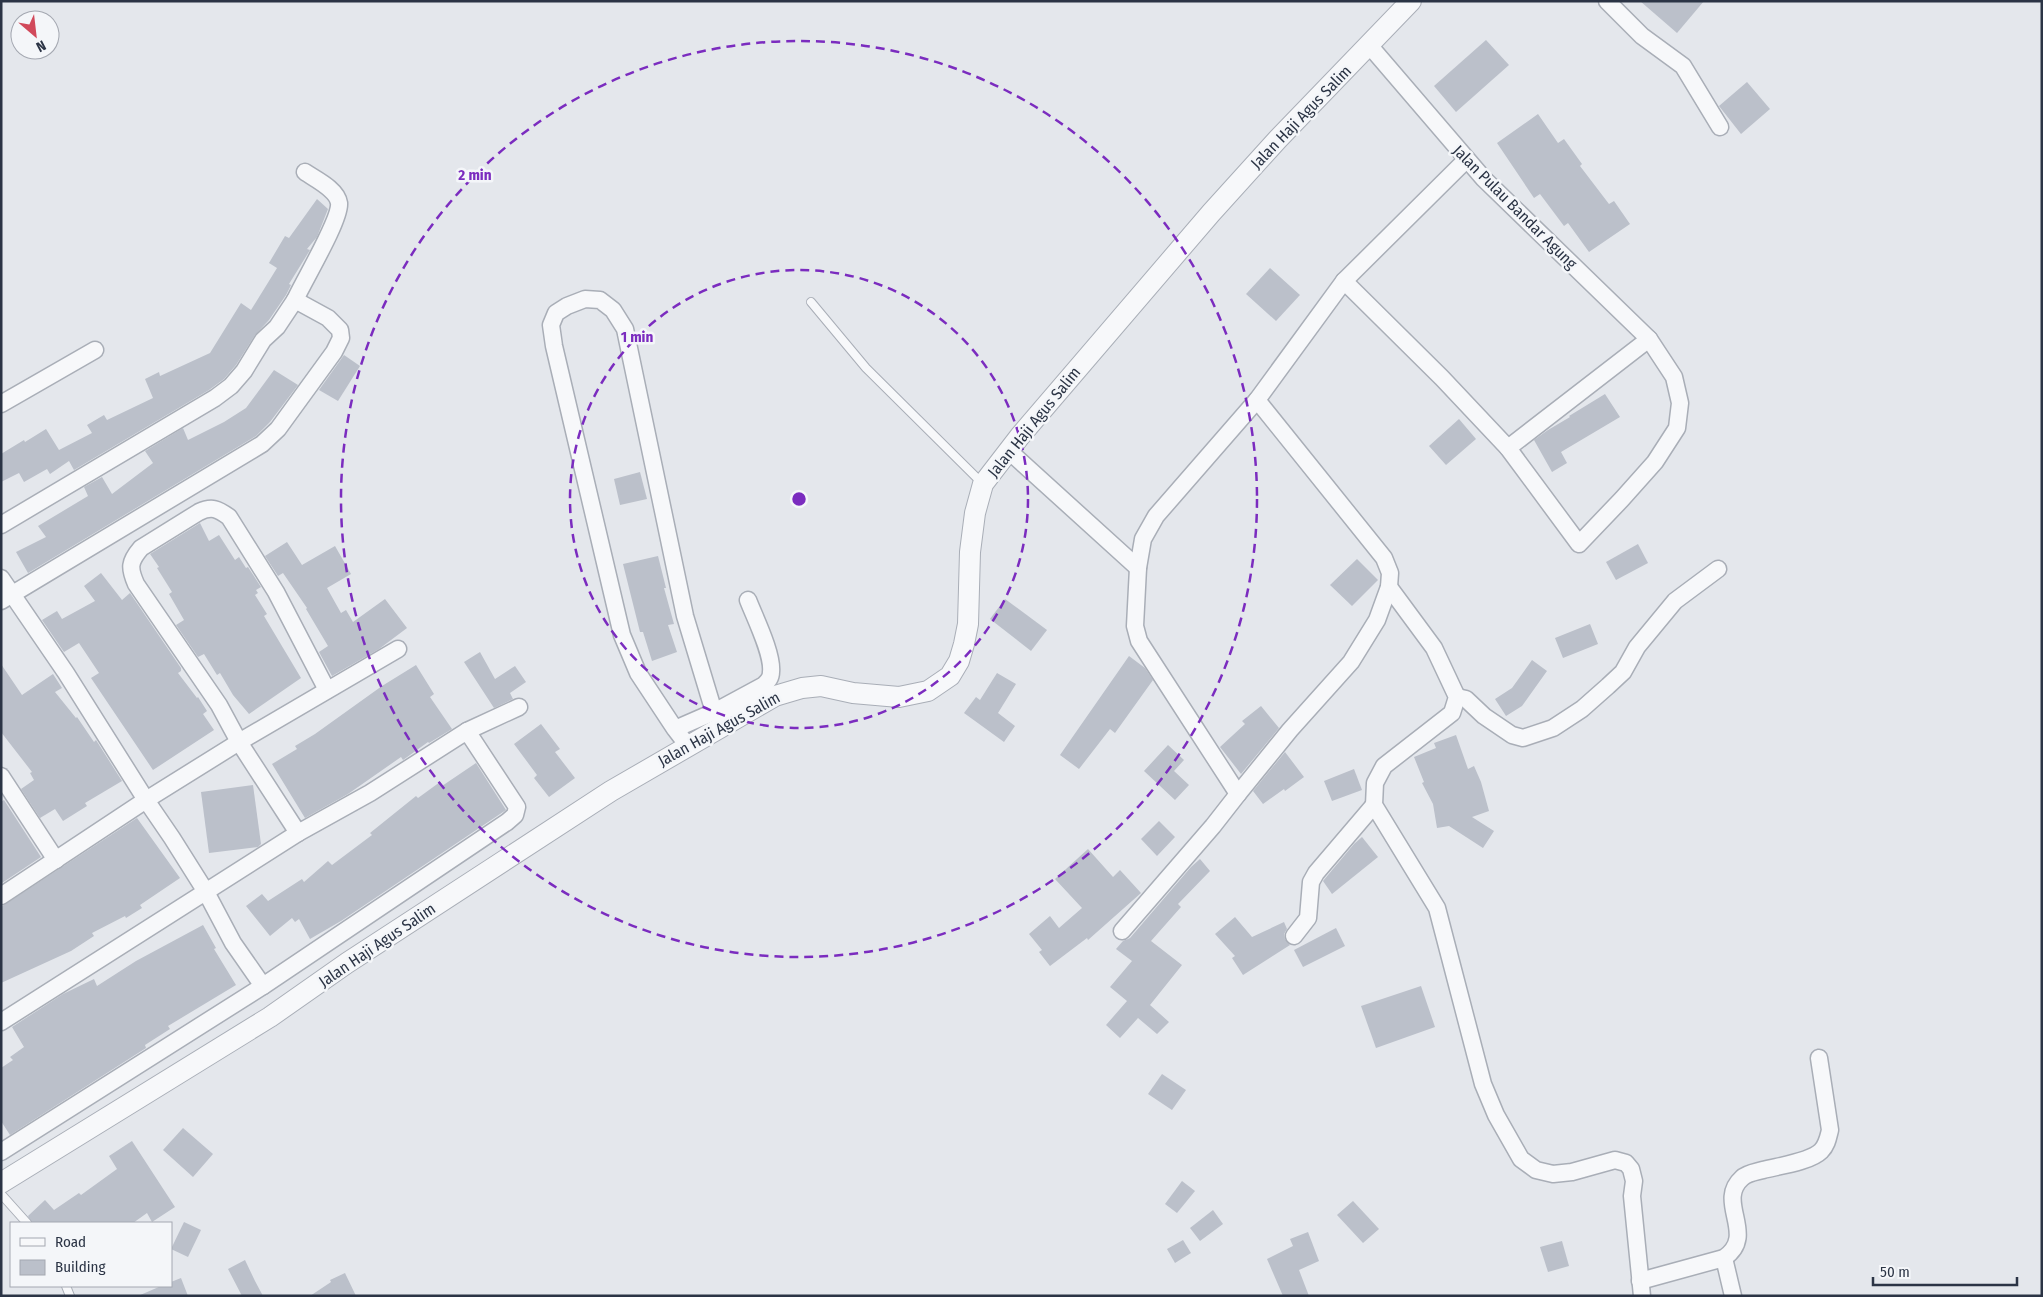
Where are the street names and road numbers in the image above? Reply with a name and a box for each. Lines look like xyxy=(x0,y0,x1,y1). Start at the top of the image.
street label: Jalan Haji Agus Salim xyxy=(1247,61,1355,173)
street label: Jalan Pulau Bandar Agung xyxy=(1449,141,1581,273)
street label: Jalan Haji Agus Salim xyxy=(984,363,1084,481)
street label: Jalan Haji Agus Salim xyxy=(655,688,783,770)
street label: Jalan Haji Agus Salim xyxy=(315,899,439,991)

